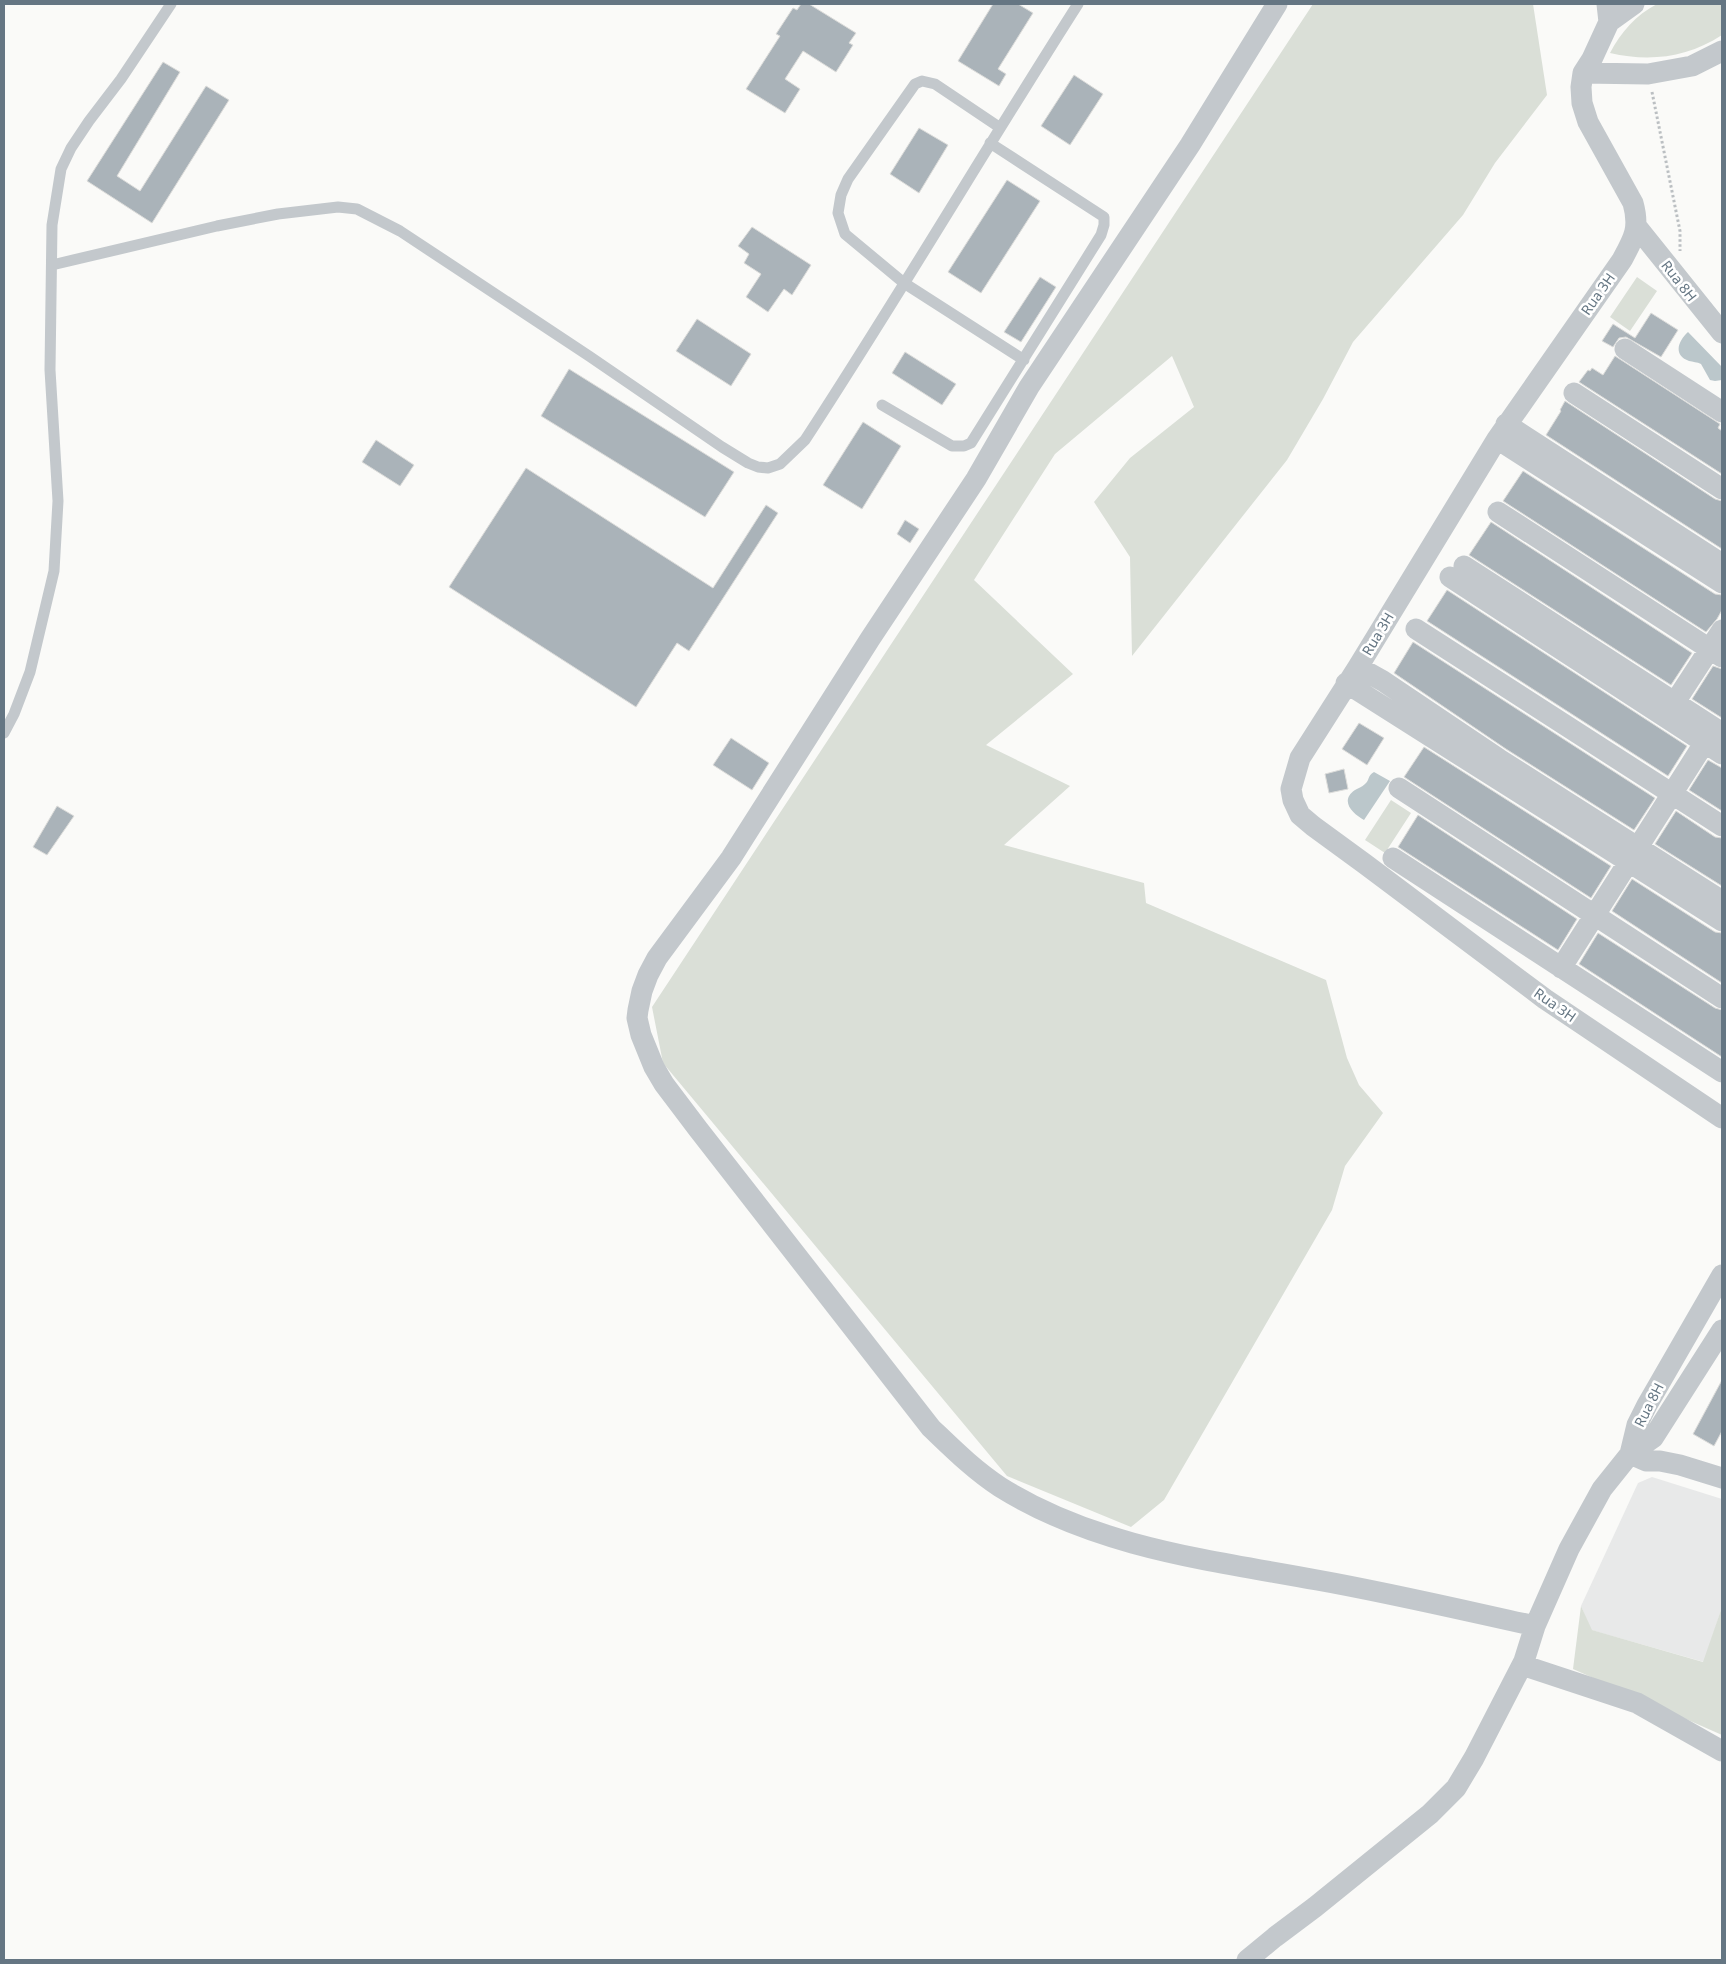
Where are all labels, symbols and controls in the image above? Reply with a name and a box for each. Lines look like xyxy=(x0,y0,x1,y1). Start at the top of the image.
street label: Rua 8H xyxy=(1657,256,1701,305)
street label: Rua 3H xyxy=(1576,269,1619,319)
street label: Rua 3H xyxy=(1357,609,1398,659)
street label: Rua 3H xyxy=(1530,983,1580,1026)
street label: Rua 8H xyxy=(1629,1379,1668,1430)

